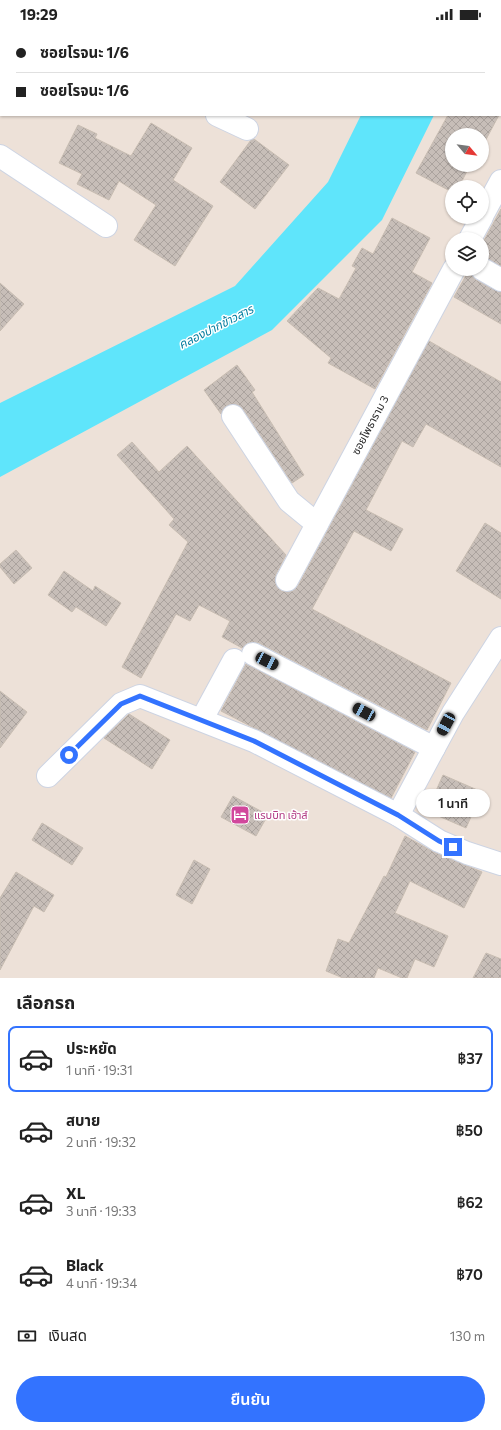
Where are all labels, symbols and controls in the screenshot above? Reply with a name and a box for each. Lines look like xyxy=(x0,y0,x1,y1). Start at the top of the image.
text: 19:29 xyxy=(20,5,58,23)
text: ซอยโรจนะ 1/6 xyxy=(40,43,129,61)
text: ซอยโรจนะ 1/6 xyxy=(40,81,129,99)
north arrow xyxy=(445,128,489,172)
map controls xyxy=(445,128,489,276)
button: locate xyxy=(445,180,489,224)
button: layers xyxy=(445,232,489,276)
water label: คลองปากข้าวสาร xyxy=(176,301,256,351)
street label: ซอยโพธาราม 3 xyxy=(349,393,391,457)
car xyxy=(254,650,280,672)
car xyxy=(351,701,377,723)
car xyxy=(435,711,457,737)
route start xyxy=(60,746,78,764)
callout: 1 นาที xyxy=(416,789,490,817)
text: 1 นาที xyxy=(438,795,468,811)
hotel icon: แรบบิท เฮ้าส์ xyxy=(229,804,251,826)
place label: แรบบิท เฮ้าส์ xyxy=(254,808,308,821)
route end xyxy=(444,838,462,856)
text: เลือกรถ xyxy=(16,991,75,1013)
text: ประหยัด xyxy=(66,1039,117,1057)
icon: car xyxy=(18,1041,54,1077)
text: ฿37 xyxy=(458,1049,483,1067)
text: 1 นาที · 19:31 xyxy=(66,1062,133,1078)
text: สบาย xyxy=(66,1111,100,1129)
icon: car xyxy=(18,1113,54,1149)
text: ฿50 xyxy=(456,1121,483,1139)
text: 2 นาที · 19:32 xyxy=(66,1134,136,1150)
text: XL xyxy=(66,1184,85,1202)
icon: car xyxy=(18,1185,54,1221)
text: ฿62 xyxy=(457,1193,483,1211)
text: 3 นาที · 19:33 xyxy=(66,1203,136,1219)
text: Black xyxy=(66,1256,104,1274)
icon: car xyxy=(18,1257,54,1293)
text: ฿70 xyxy=(456,1265,483,1283)
text: 4 นาที · 19:34 xyxy=(66,1275,137,1291)
icon: cash xyxy=(16,1325,38,1347)
text: เงินสด xyxy=(48,1326,87,1344)
text: 130 m xyxy=(450,1328,485,1344)
button: ยืนยัน xyxy=(16,1376,485,1422)

